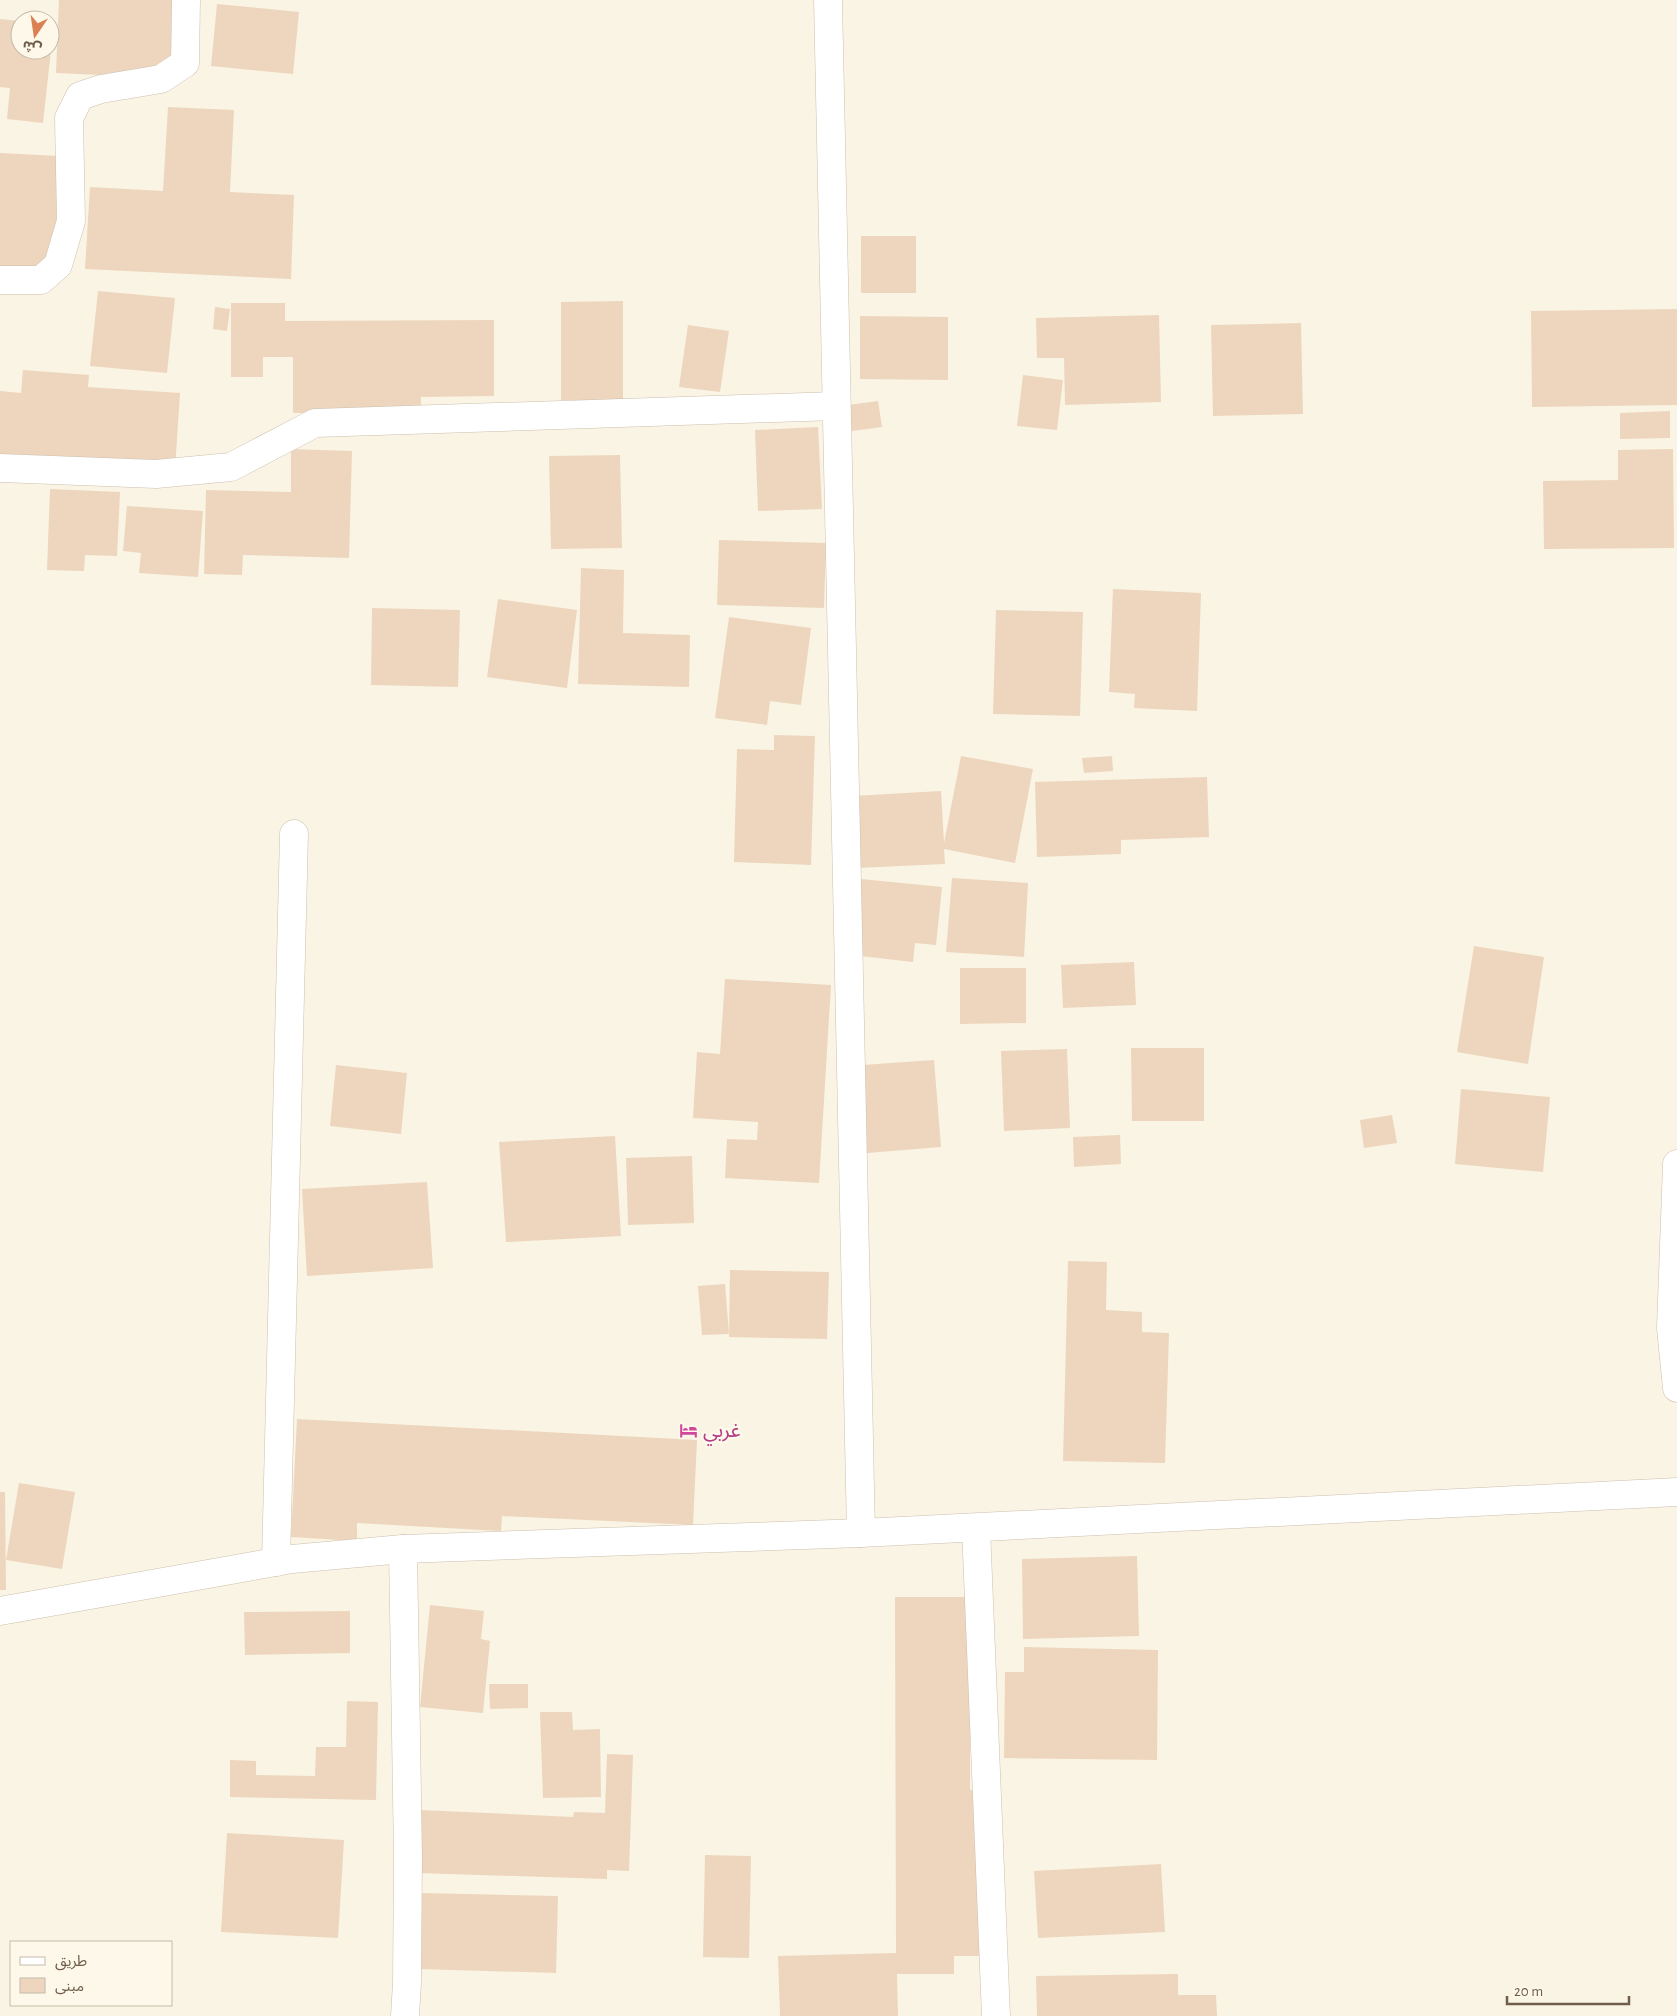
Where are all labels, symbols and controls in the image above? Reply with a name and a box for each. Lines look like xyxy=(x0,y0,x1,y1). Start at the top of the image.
north arrow xyxy=(10,10,60,60)
text: ش xyxy=(21,38,43,56)
hotel icon: غربي xyxy=(679,1421,699,1441)
place label: غربي xyxy=(703,1421,740,1446)
legend xyxy=(10,1941,172,2006)
text: طريق xyxy=(55,1954,87,1971)
scale bar xyxy=(1507,1974,1630,2006)
text: مبنى xyxy=(55,1979,84,1995)
text: 20 m xyxy=(1514,1984,1543,1999)

